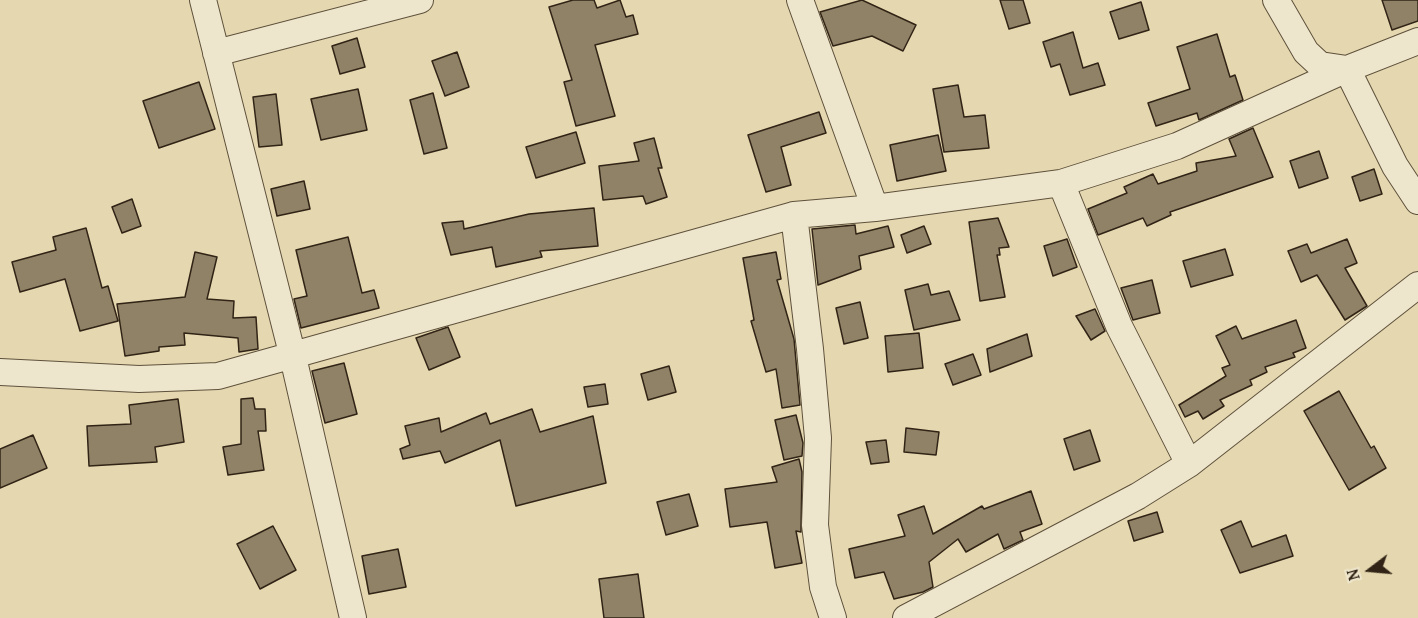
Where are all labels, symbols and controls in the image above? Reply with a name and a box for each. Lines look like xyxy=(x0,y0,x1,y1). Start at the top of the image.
north arrow xyxy=(1340,540,1400,600)
text: N xyxy=(1340,567,1366,583)

